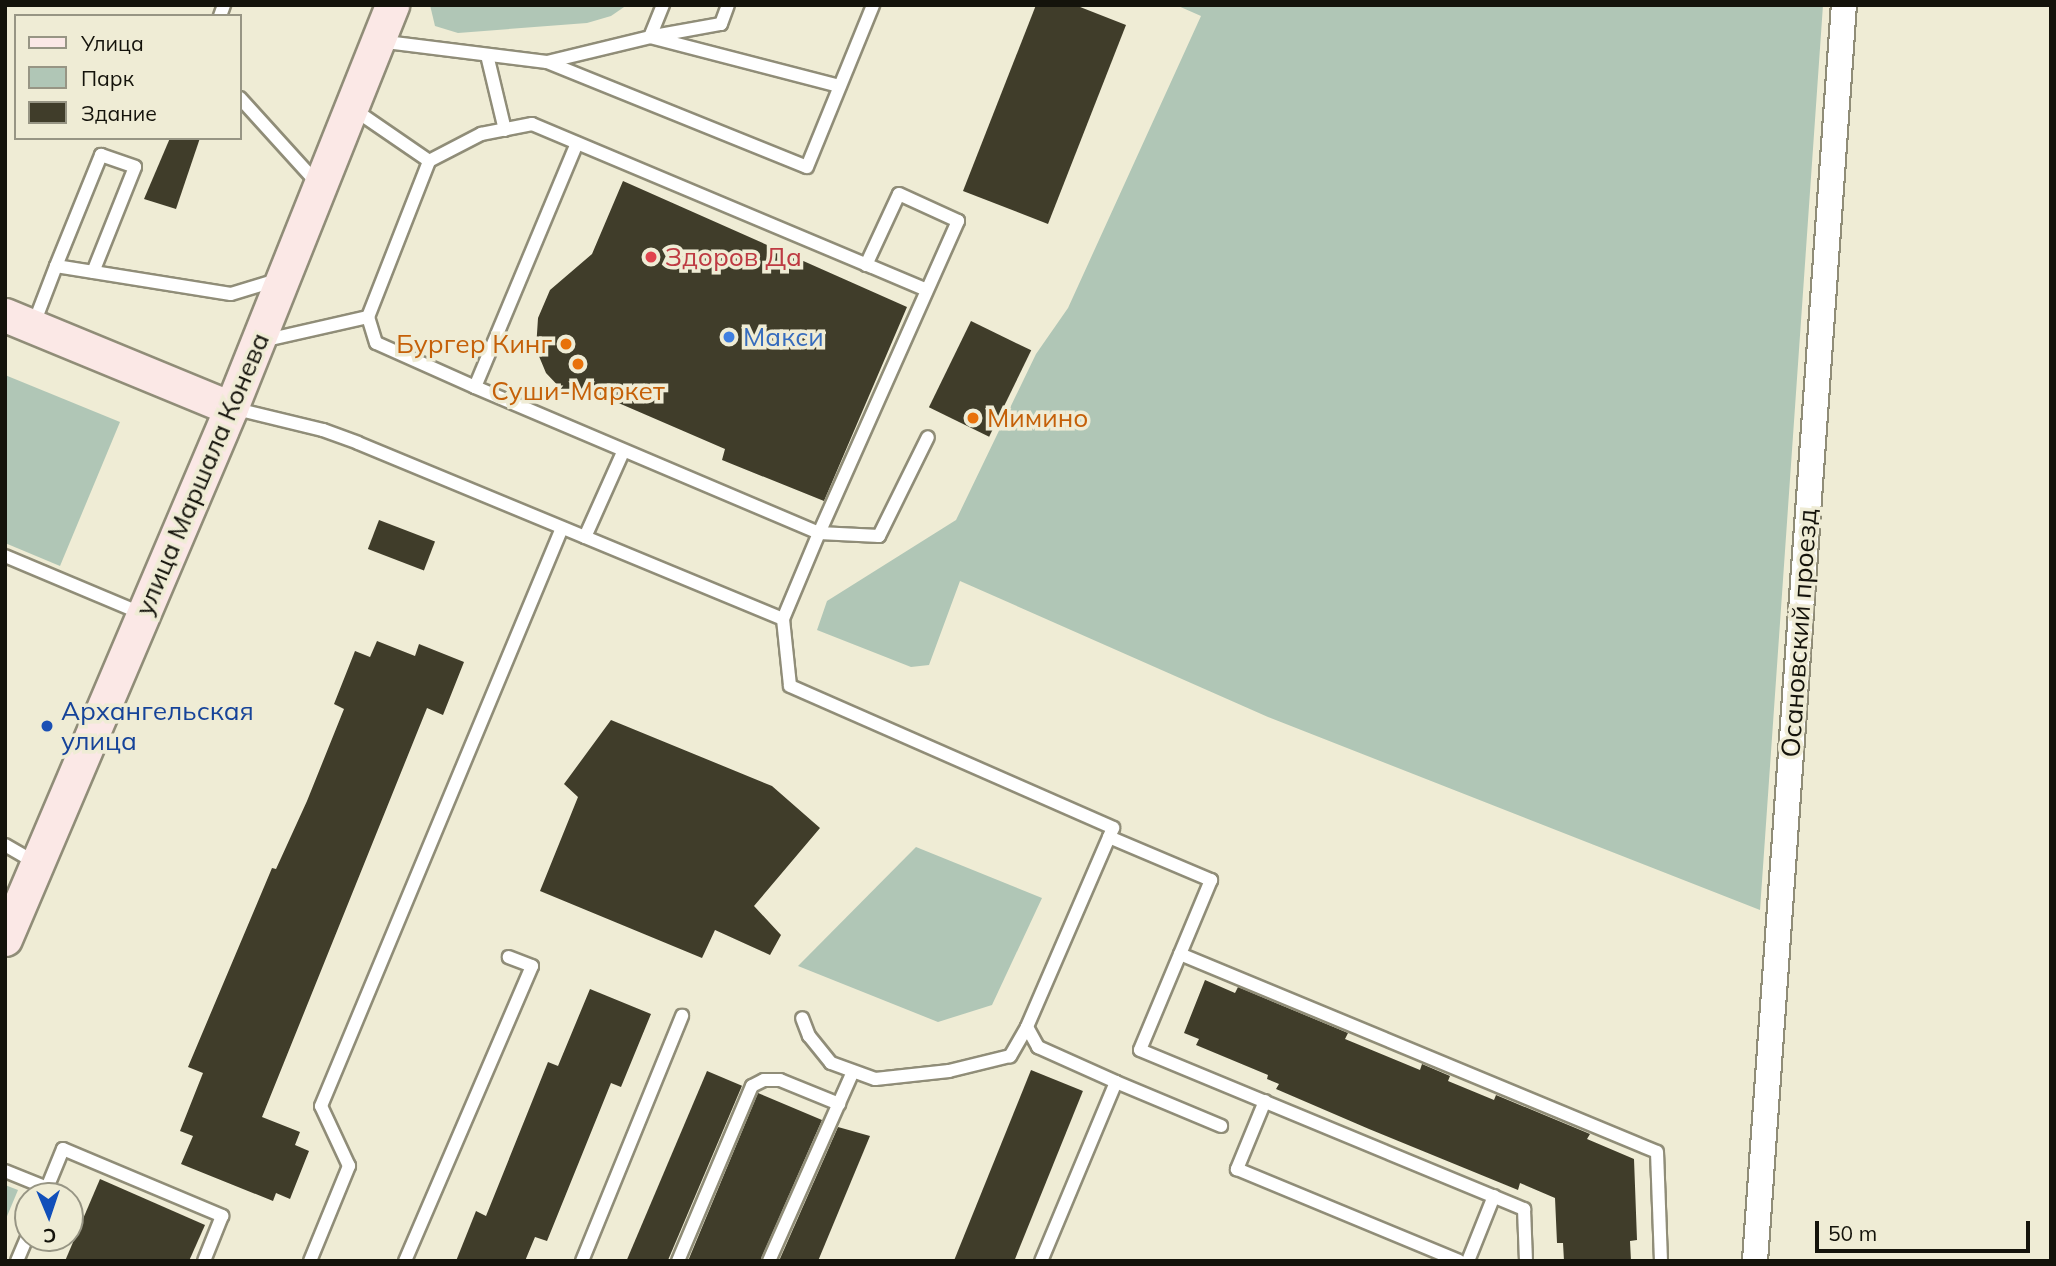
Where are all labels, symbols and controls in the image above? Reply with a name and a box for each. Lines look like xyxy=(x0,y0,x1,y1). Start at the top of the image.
legend xyxy=(14,14,242,140)
text: Улица xyxy=(81,30,144,56)
text: Парк xyxy=(81,65,134,91)
text: Здание xyxy=(81,100,157,126)
place label: Здоров Да xyxy=(665,241,802,273)
marker: Здоров Да xyxy=(643,249,659,265)
place label: Макси xyxy=(743,321,824,353)
street label: улица Маршала Конева xyxy=(128,328,276,620)
place label: Бургер Кинг xyxy=(396,328,552,360)
marker: Макси xyxy=(721,329,737,345)
marker: Бургер Кинг xyxy=(558,336,574,352)
marker: Суши-Маркет xyxy=(570,356,586,372)
place label: Суши-Маркет xyxy=(491,375,665,407)
place label: Мимино xyxy=(987,402,1088,434)
marker: Мимино xyxy=(965,410,981,426)
street label: Осановский проезд xyxy=(1775,508,1823,758)
place label: Архангельская улица xyxy=(61,695,254,756)
marker: Архангельская улица xyxy=(39,718,55,734)
north arrow xyxy=(14,1182,84,1252)
scale bar xyxy=(1818,1206,2033,1250)
text: 50 m xyxy=(1828,1220,1877,1246)
text: С xyxy=(43,1224,57,1248)

